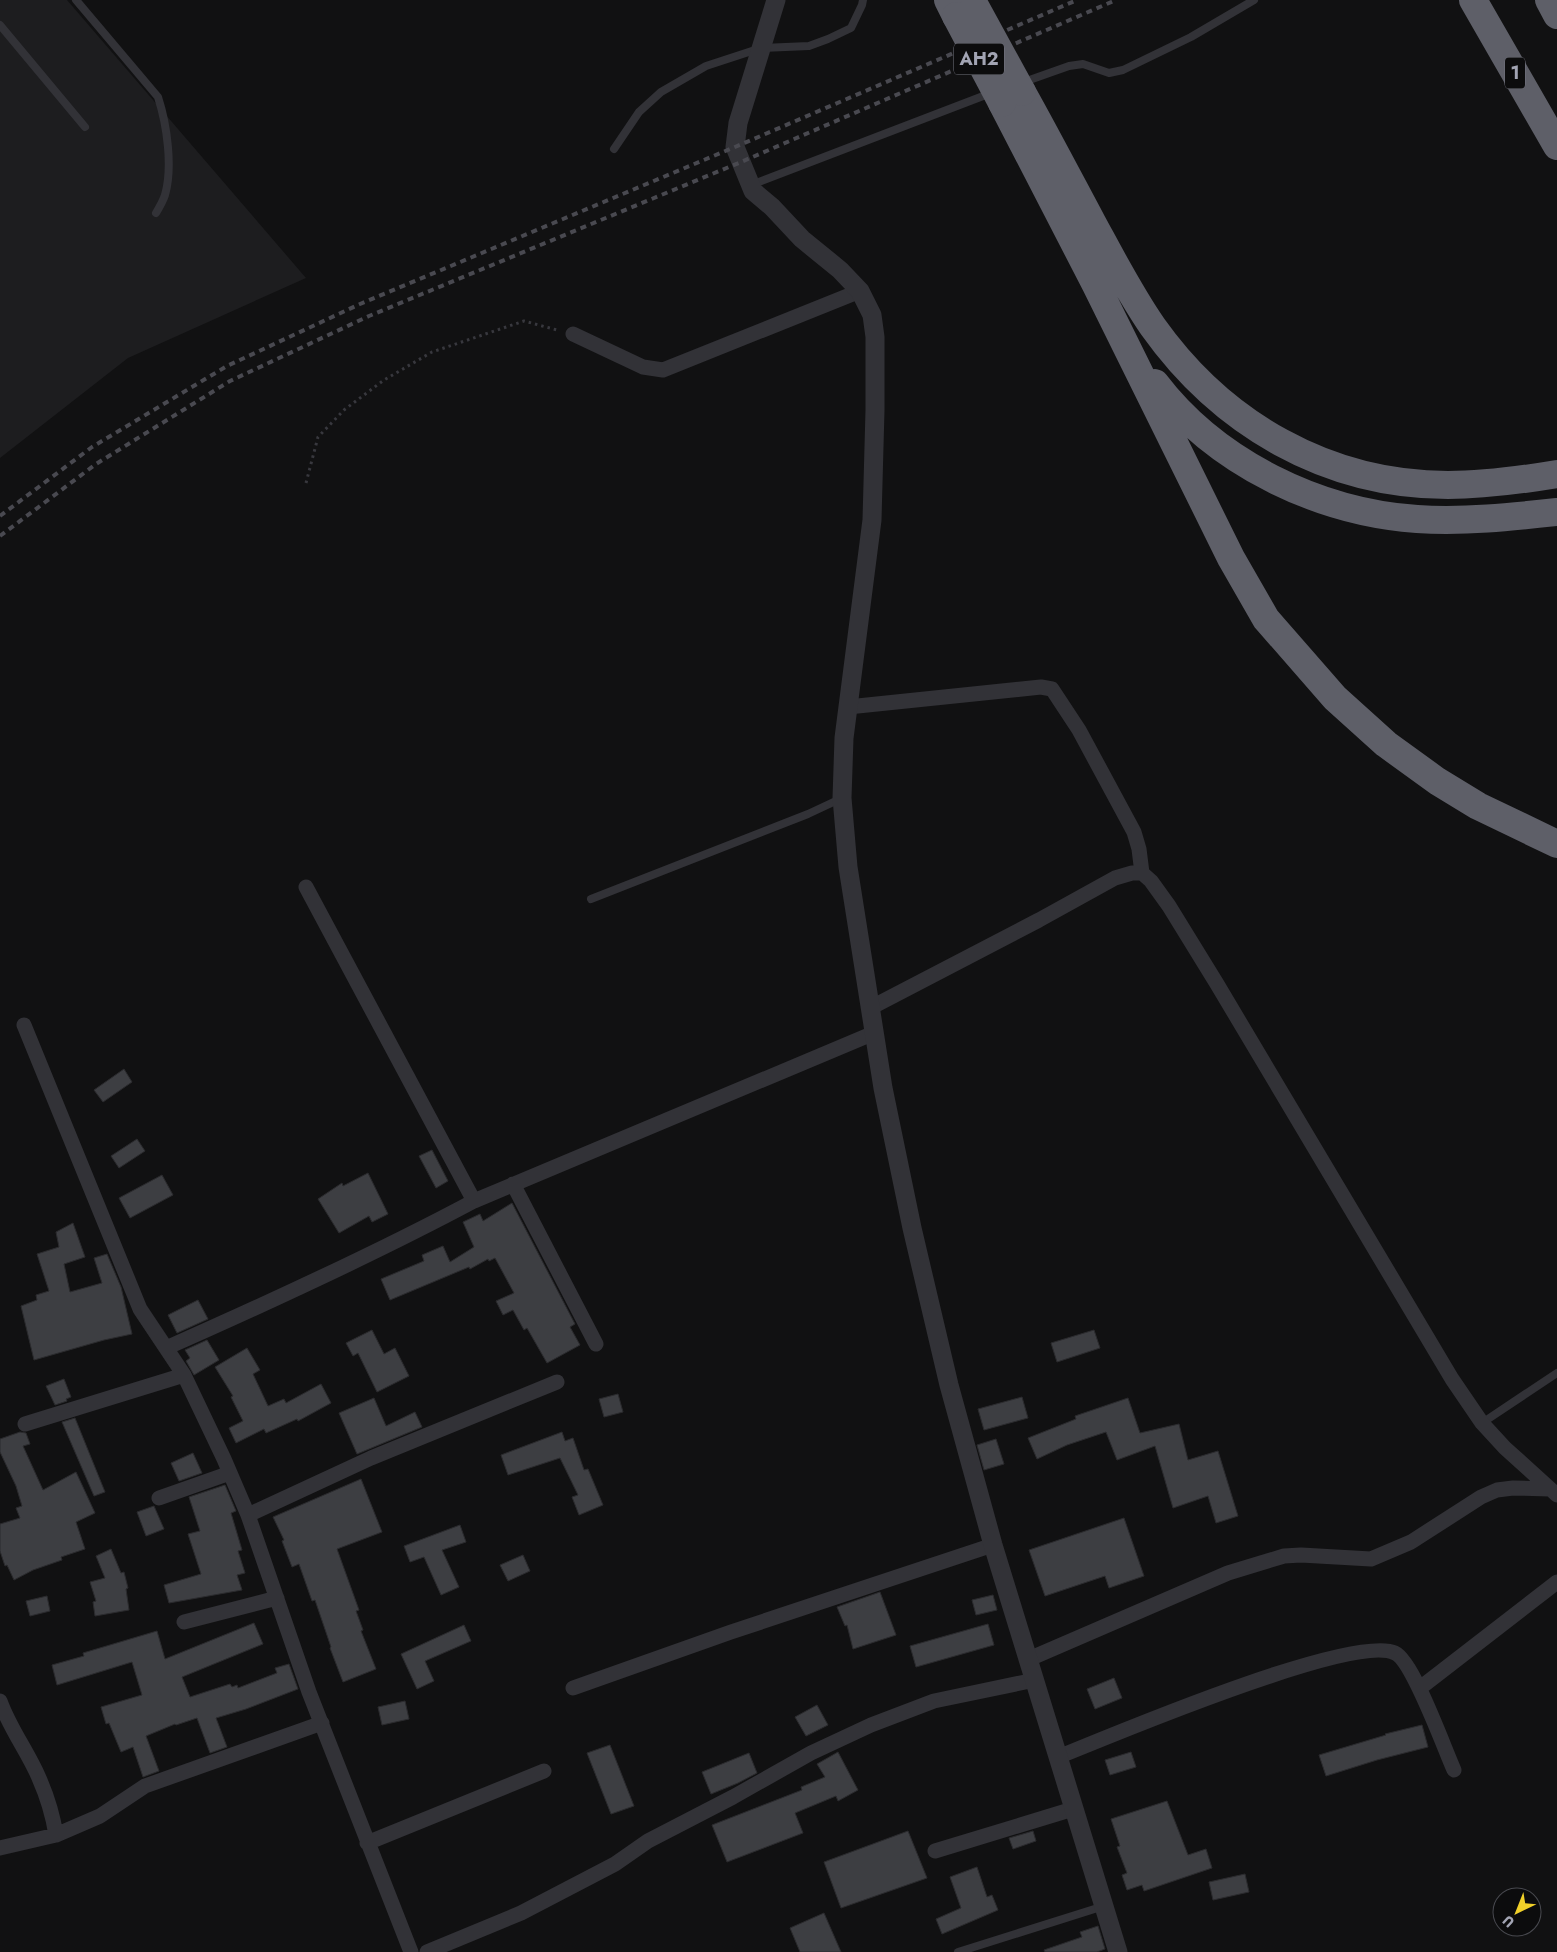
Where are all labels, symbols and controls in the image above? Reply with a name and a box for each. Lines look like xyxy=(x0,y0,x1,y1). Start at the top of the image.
road number: AH2 xyxy=(954,44,1004,74)
road number: 1 xyxy=(1505,58,1525,88)
north arrow xyxy=(1492,1887,1542,1937)
text: U xyxy=(1498,1911,1519,1932)

